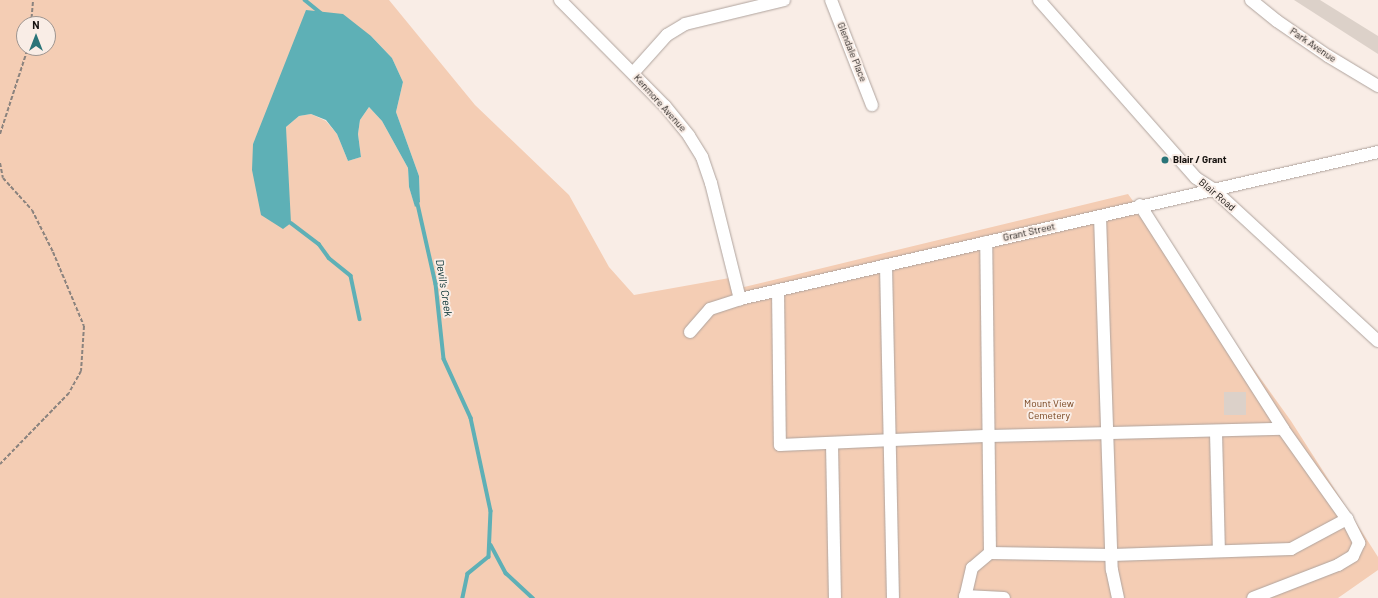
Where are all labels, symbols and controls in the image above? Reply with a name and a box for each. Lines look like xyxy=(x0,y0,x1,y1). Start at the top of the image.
north arrow xyxy=(16,16,56,56)
text: N xyxy=(32,18,40,31)
street label: Glendale Place xyxy=(835,20,869,84)
street label: Park Avenue xyxy=(1287,25,1339,65)
street label: Kenmore Avenue xyxy=(631,72,689,134)
place label: Blair / Grant xyxy=(1173,154,1226,166)
marker: Blair / Grant xyxy=(1160,155,1170,165)
street label: Blair Road xyxy=(1196,176,1238,214)
street label: Grant Street xyxy=(1002,220,1056,244)
water label: Devil's Creek xyxy=(433,258,455,318)
park label: Mount View Cemetery xyxy=(1024,397,1074,420)

